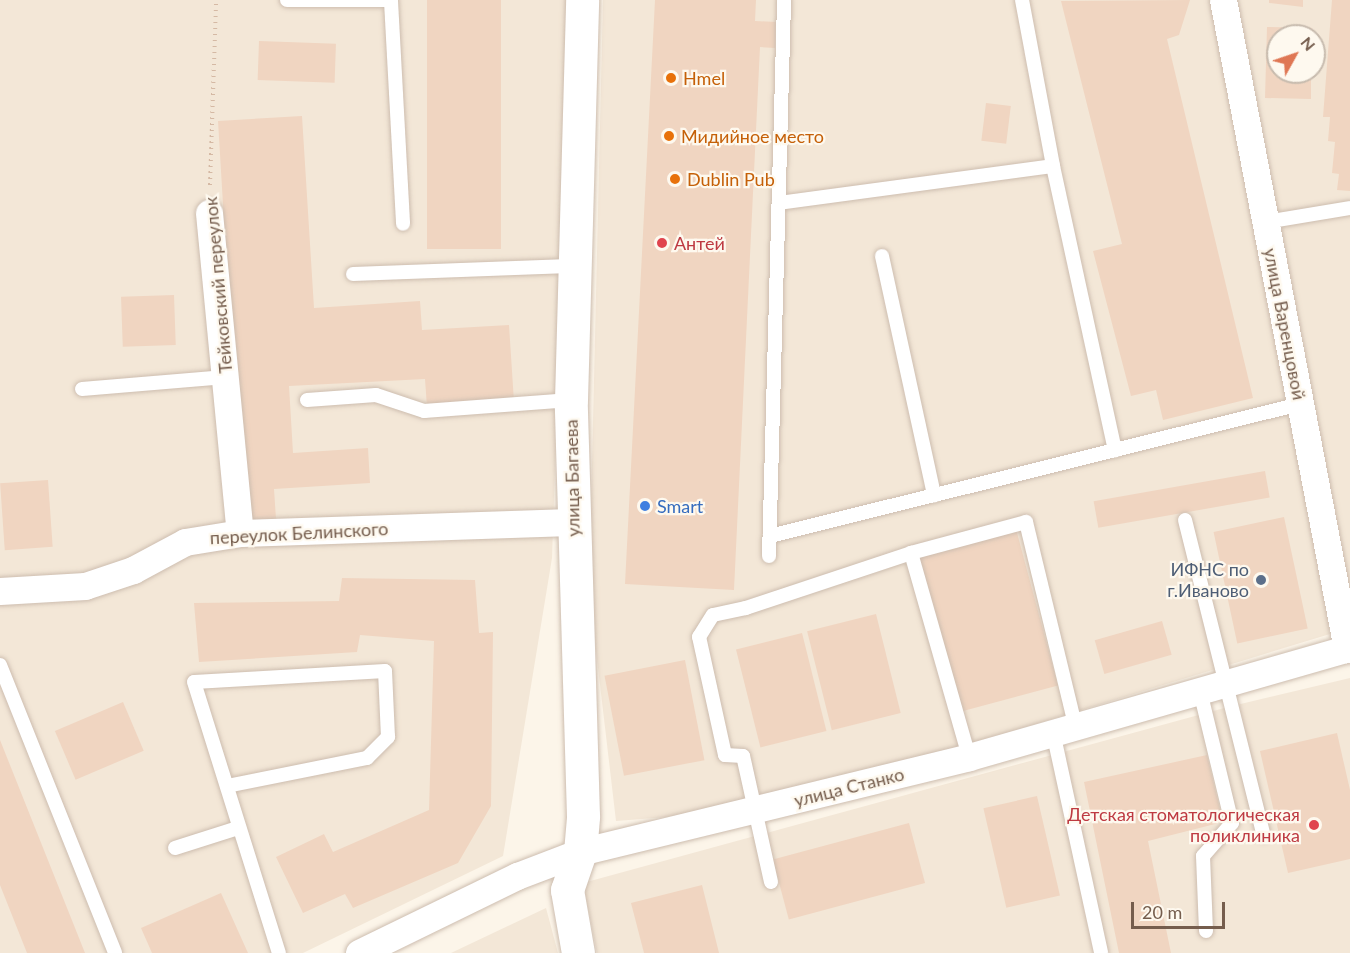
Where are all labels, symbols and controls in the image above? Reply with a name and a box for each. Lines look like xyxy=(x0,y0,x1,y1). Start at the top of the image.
north arrow xyxy=(1266,24,1326,84)
text: N xyxy=(1297,33,1320,54)
place label: Hmel xyxy=(683,67,725,89)
marker: Hmel xyxy=(664,71,678,85)
place label: Мидийное место xyxy=(681,125,824,147)
marker: Мидийное место xyxy=(662,129,676,143)
place label: Dublin Pub xyxy=(687,168,775,190)
marker: Dublin Pub xyxy=(668,172,682,186)
street label: Тейковский переулок xyxy=(200,196,236,374)
place label: Антей xyxy=(674,232,725,254)
marker: Антей xyxy=(655,236,669,250)
street label: улица Варенцовой xyxy=(1260,246,1310,402)
street label: улица Багаева xyxy=(560,419,584,537)
place label: Smart xyxy=(657,495,703,517)
marker: Smart xyxy=(638,499,652,513)
street label: переулок Белинского xyxy=(209,518,389,548)
place label: ИФНС по г.Иваново xyxy=(1167,559,1249,602)
marker: ИФНС по г.Иваново xyxy=(1254,573,1268,587)
street label: улица Станко xyxy=(792,763,906,811)
place label: Детская стоматологическая поликлиника xyxy=(1067,804,1300,846)
marker: Детская стоматологическая поликлиника xyxy=(1305,816,1323,834)
scale bar xyxy=(1134,890,1228,928)
text: 20 m xyxy=(1142,901,1182,923)

